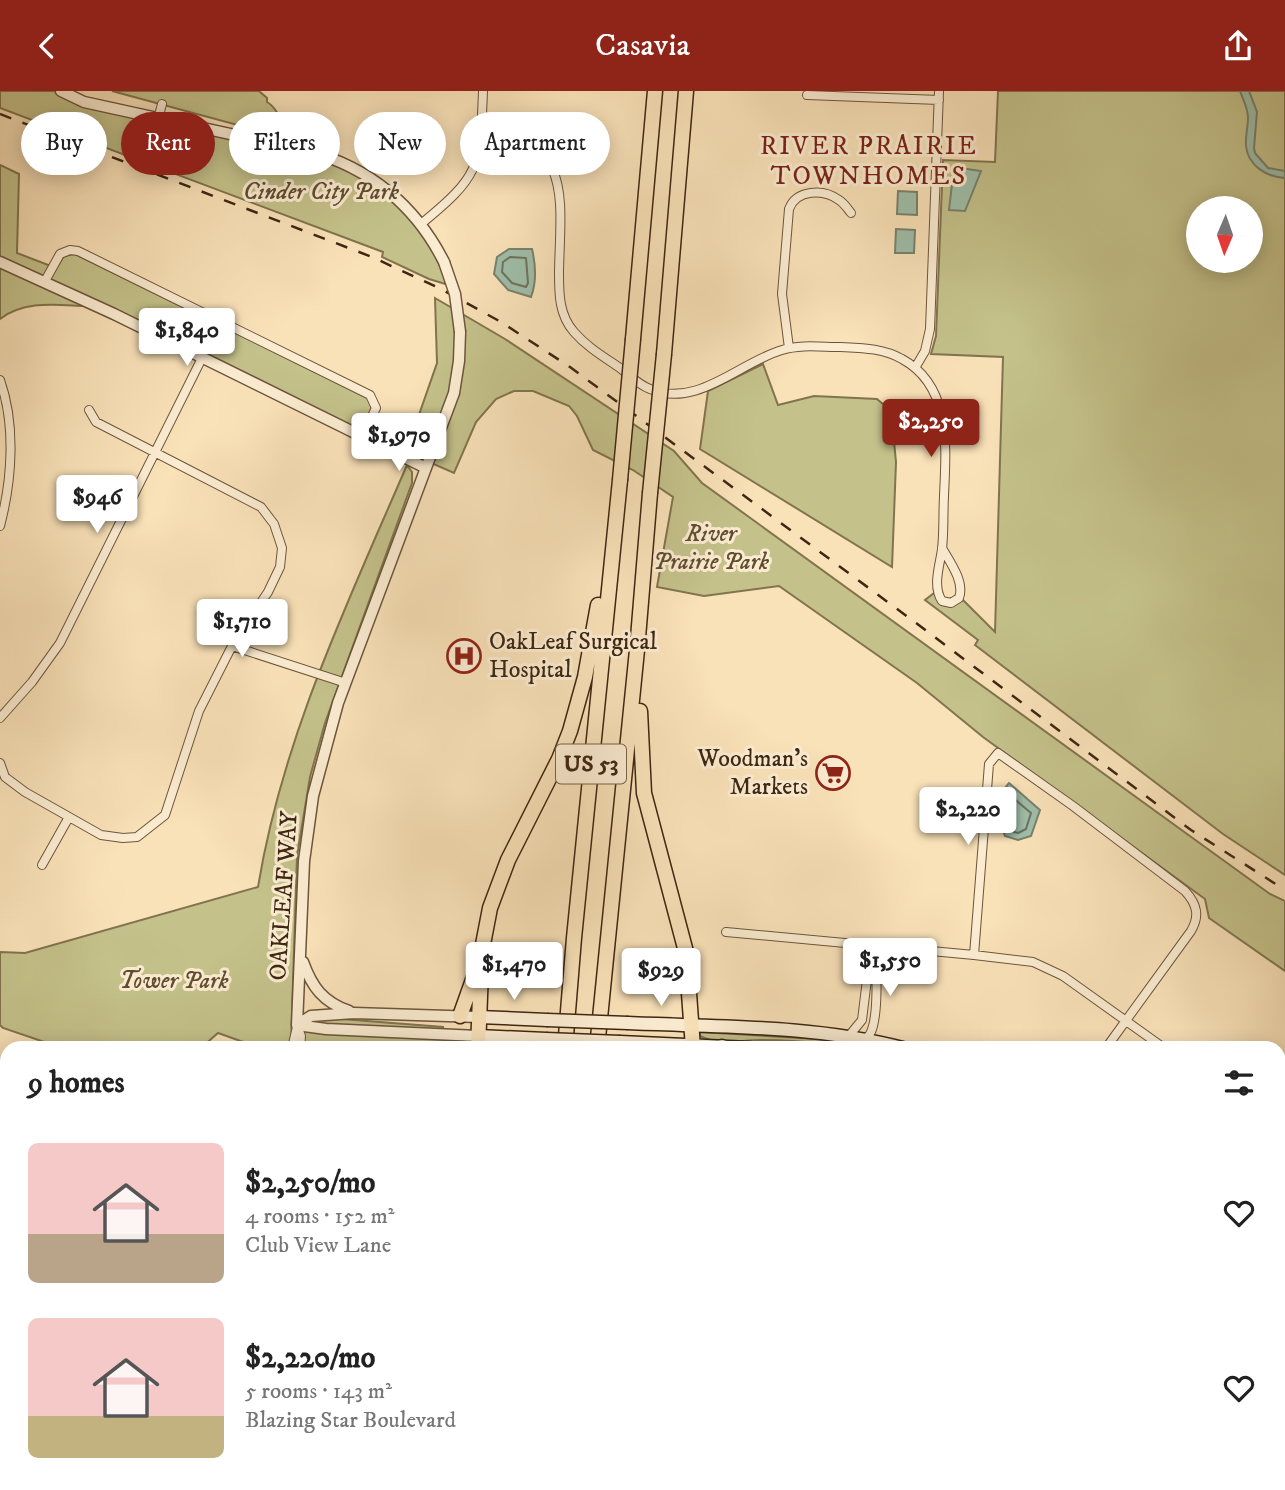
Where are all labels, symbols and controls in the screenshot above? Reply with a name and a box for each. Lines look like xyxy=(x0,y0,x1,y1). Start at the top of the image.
text: Casavia xyxy=(595,26,690,66)
icon: back xyxy=(28,27,66,65)
icon: share xyxy=(1219,27,1257,65)
chip: Buy xyxy=(21,112,107,175)
chip: Rent xyxy=(121,112,215,175)
chip: Filters xyxy=(229,112,340,175)
chip: New xyxy=(354,112,446,175)
chip: Apartment xyxy=(460,112,610,175)
district label: RIVER PRAIRIE TOWNHOMES xyxy=(760,130,978,193)
park label: Cinder City Park xyxy=(243,177,399,207)
north arrow xyxy=(1186,196,1264,273)
map controls xyxy=(1186,196,1263,273)
pin: $1,840 xyxy=(130,309,244,368)
text: $1,840 xyxy=(155,316,219,345)
pin: $2,250 xyxy=(874,399,988,459)
text: $2,250 xyxy=(898,407,964,436)
pin: $1,970 xyxy=(342,413,456,473)
text: $1,970 xyxy=(367,421,431,450)
pin: $946 xyxy=(56,475,138,535)
text: $946 xyxy=(72,483,122,512)
park label: River Prairie Park xyxy=(653,519,769,577)
pin: $1,710 xyxy=(185,599,299,659)
text: $1,710 xyxy=(213,607,271,636)
place label: OakLeaf Surgical Hospital xyxy=(489,627,658,685)
hospital icon: OakLeaf Surgical Hospital xyxy=(445,637,483,675)
road number: US 53 xyxy=(556,744,626,783)
place label: Woodman's Markets xyxy=(696,744,808,802)
supermarket icon: Woodman's Markets xyxy=(814,754,852,792)
pin: $2,220 xyxy=(911,787,1025,847)
text: $2,220 xyxy=(935,795,1001,824)
street label: OAKLEAF WAY xyxy=(263,810,305,982)
pin: $1,550 xyxy=(833,939,947,998)
pin: $1,470 xyxy=(457,943,571,1002)
text: $1,550 xyxy=(859,946,921,975)
pin: $929 xyxy=(620,949,702,1008)
text: $1,470 xyxy=(482,950,546,979)
text: $929 xyxy=(638,956,684,985)
park label: Tower Park xyxy=(119,966,229,996)
icon: filters xyxy=(1220,1064,1258,1102)
text: 9 homes xyxy=(28,1065,125,1102)
text: $2,250/mo xyxy=(245,1165,375,1202)
icon: home xyxy=(84,1171,168,1255)
icon: heart xyxy=(1220,1194,1258,1232)
text: 4 rooms · 152 m² xyxy=(245,1202,394,1231)
text: Club View Lane xyxy=(245,1231,391,1260)
text: $2,220/mo xyxy=(245,1340,375,1377)
icon: home xyxy=(84,1346,168,1430)
icon: heart xyxy=(1220,1369,1258,1407)
text: 5 rooms · 143 m² xyxy=(245,1377,392,1406)
text: Blazing Star Boulevard xyxy=(245,1406,456,1435)

